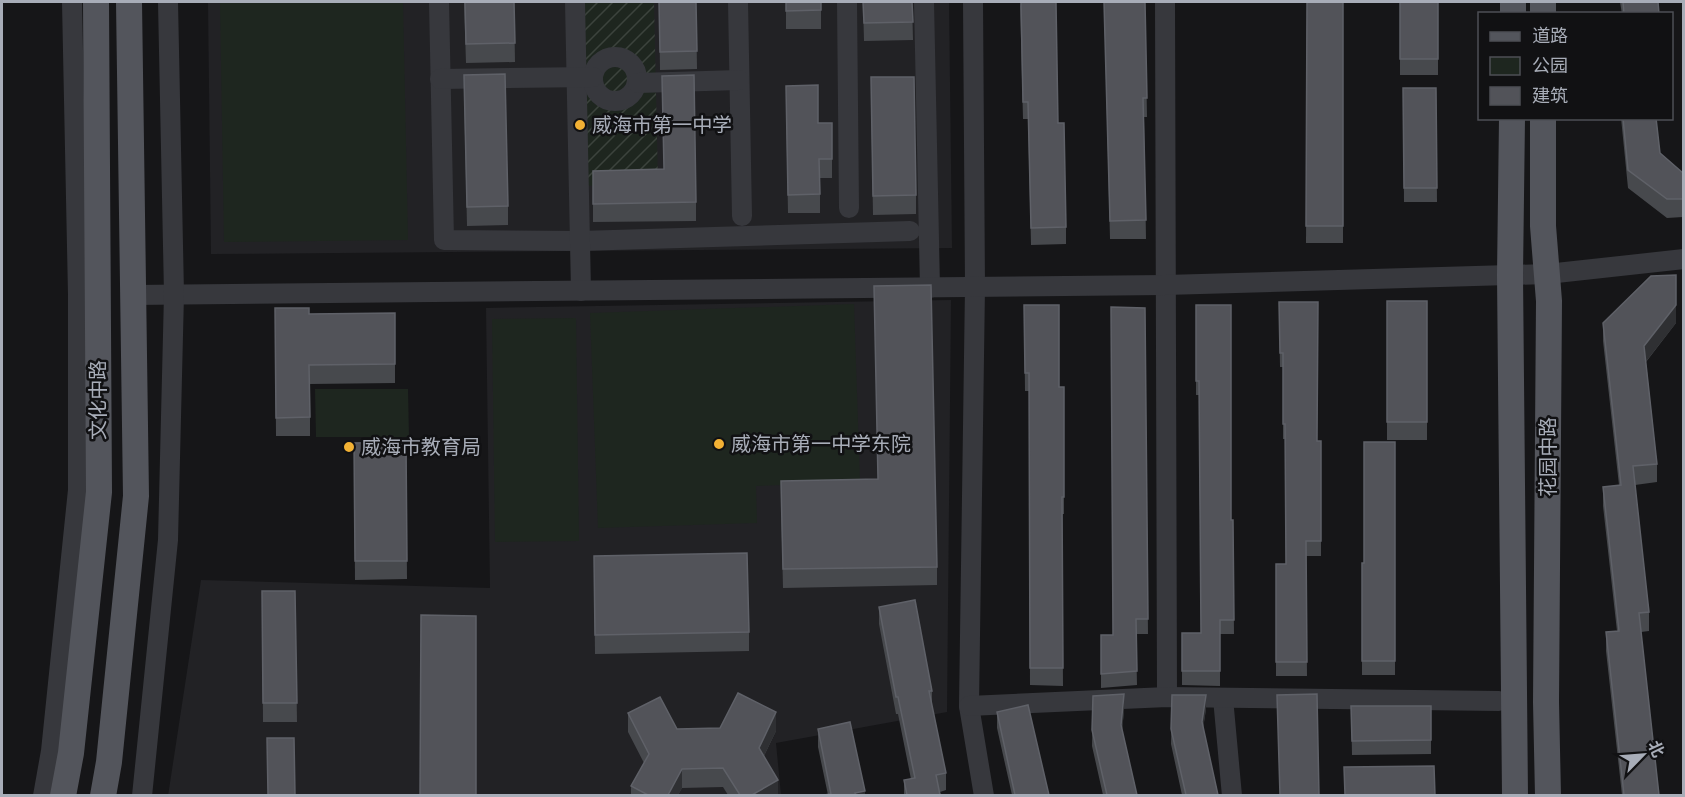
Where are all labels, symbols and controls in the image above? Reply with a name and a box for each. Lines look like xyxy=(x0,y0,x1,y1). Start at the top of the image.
legend xyxy=(1478,12,1673,120)
text: 道路 xyxy=(1532,25,1568,46)
text: 公园 xyxy=(1532,55,1568,76)
text: 建筑 xyxy=(1532,85,1568,106)
place label: 威海市第一中学 xyxy=(592,113,732,137)
marker: 威海市第一中学 xyxy=(573,118,587,132)
street label: 文化中路 xyxy=(86,360,110,440)
street label: 花园中路 xyxy=(1536,417,1560,497)
place label: 威海市第一中学东院 xyxy=(731,432,911,456)
place label: 威海市教育局 xyxy=(361,435,481,459)
marker: 威海市第一中学东院 xyxy=(712,437,726,451)
marker: 威海市教育局 xyxy=(342,440,356,454)
north arrow xyxy=(1613,725,1673,785)
text: 北 xyxy=(1644,738,1668,760)

